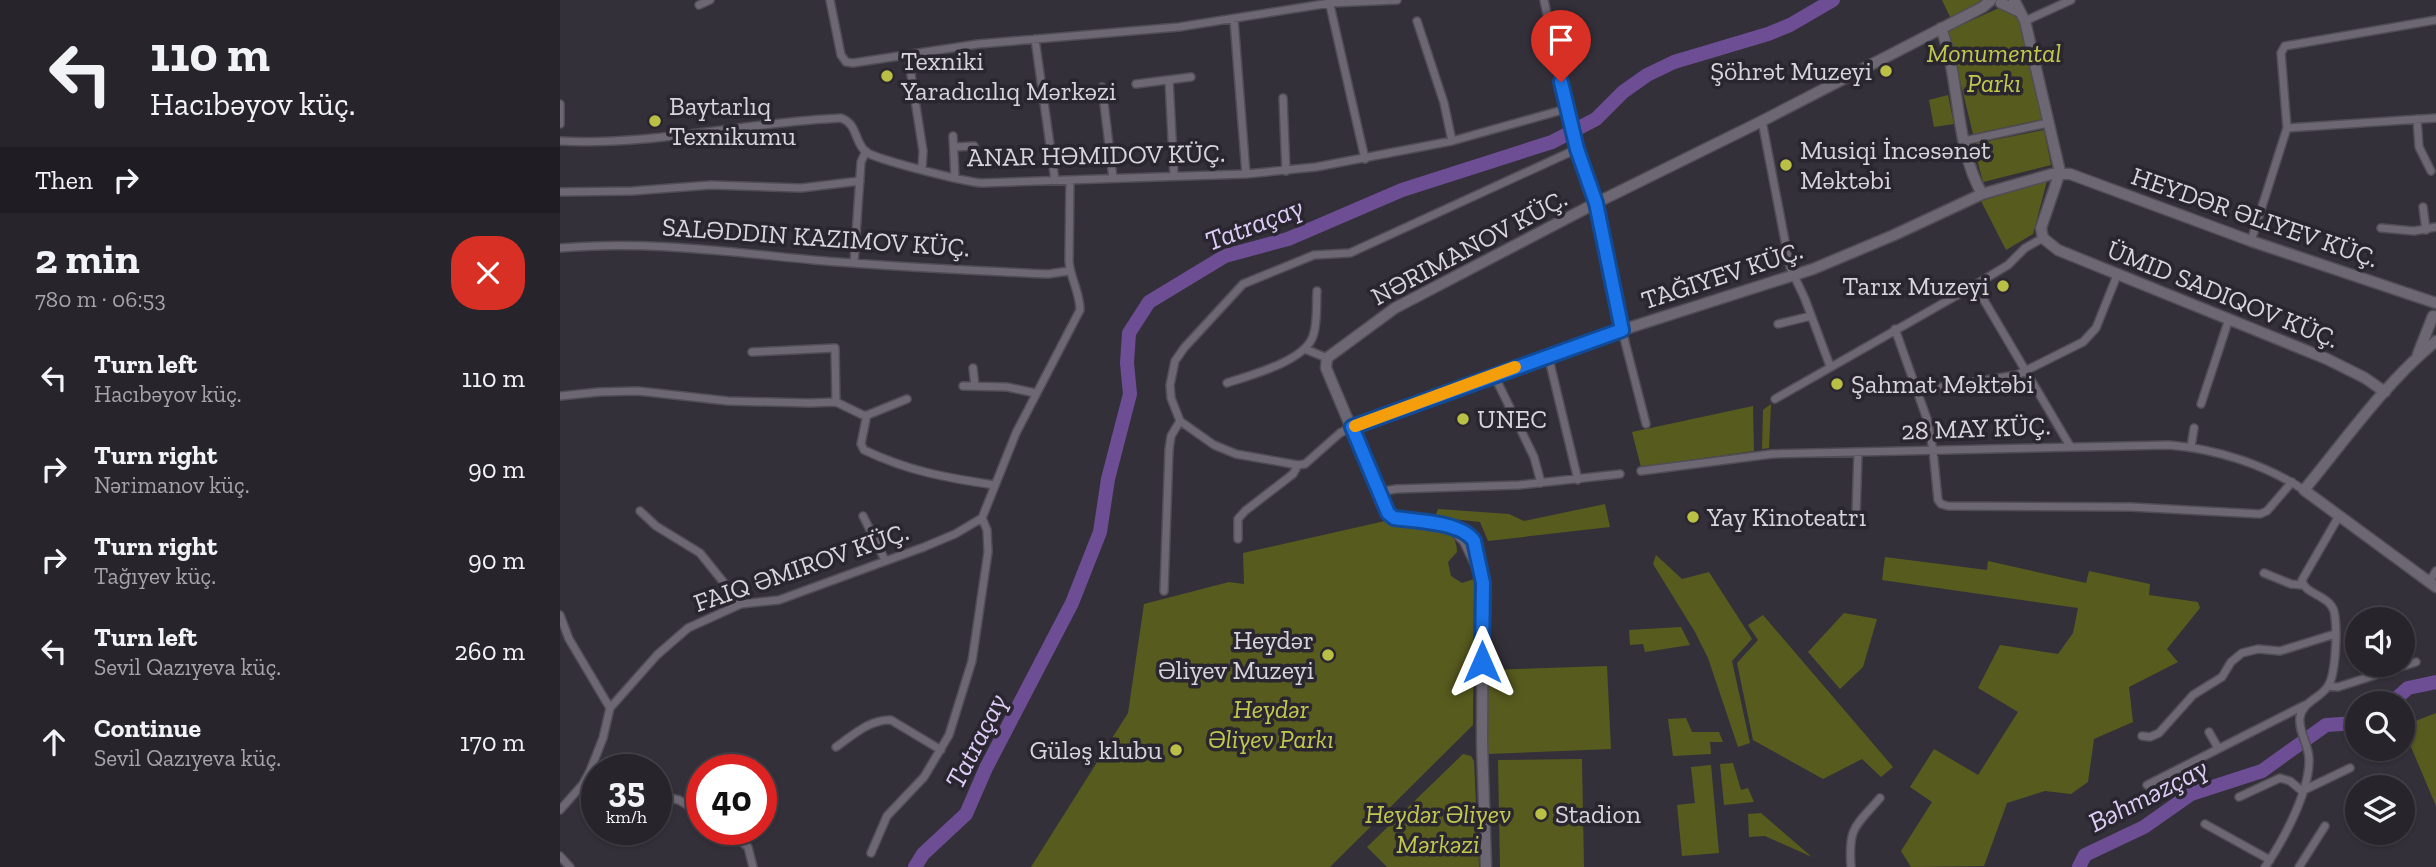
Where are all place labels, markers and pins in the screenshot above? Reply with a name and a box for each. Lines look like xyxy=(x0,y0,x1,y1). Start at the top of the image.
pin xyxy=(1531,10,1591,82)
place label: Texniki Yaradıcılıq Mərkəzi xyxy=(900,45,1116,107)
place label: Şöhrət Muzeyi xyxy=(1710,55,1872,87)
marker: Şöhrət Muzeyi xyxy=(1878,63,1894,79)
marker: Texniki Yaradıcılıq Mərkəzi xyxy=(879,68,895,84)
place label: Baytarlıq Texnikumu xyxy=(669,90,797,152)
marker: Baytarlıq Texnikumu xyxy=(647,113,663,129)
place label: Musiqi İncəsənət Məktəbi xyxy=(1800,134,1991,196)
marker: Musiqi İncəsənət Məktəbi xyxy=(1778,157,1794,173)
place label: Tarıx Muzeyi xyxy=(1842,270,1989,302)
marker: Tarıx Muzeyi xyxy=(1995,278,2011,294)
place label: Şahmat Məktəbi xyxy=(1851,368,2034,400)
marker: Şahmat Məktəbi xyxy=(1829,376,1845,392)
place label: UNEC xyxy=(1477,403,1547,435)
marker: UNEC xyxy=(1455,411,1471,427)
place label: Yay Kinoteatrı xyxy=(1706,501,1866,533)
marker: Yay Kinoteatrı xyxy=(1685,509,1701,525)
place label: Heydər Əliyev Muzeyi xyxy=(1158,624,1314,686)
marker: Heydər Əliyev Muzeyi xyxy=(1320,647,1336,663)
place label: Güləş klubu xyxy=(1030,734,1162,766)
marker: Güləş klubu xyxy=(1168,742,1184,758)
place label: Stadion xyxy=(1555,798,1641,830)
marker: Stadion xyxy=(1533,806,1549,822)

